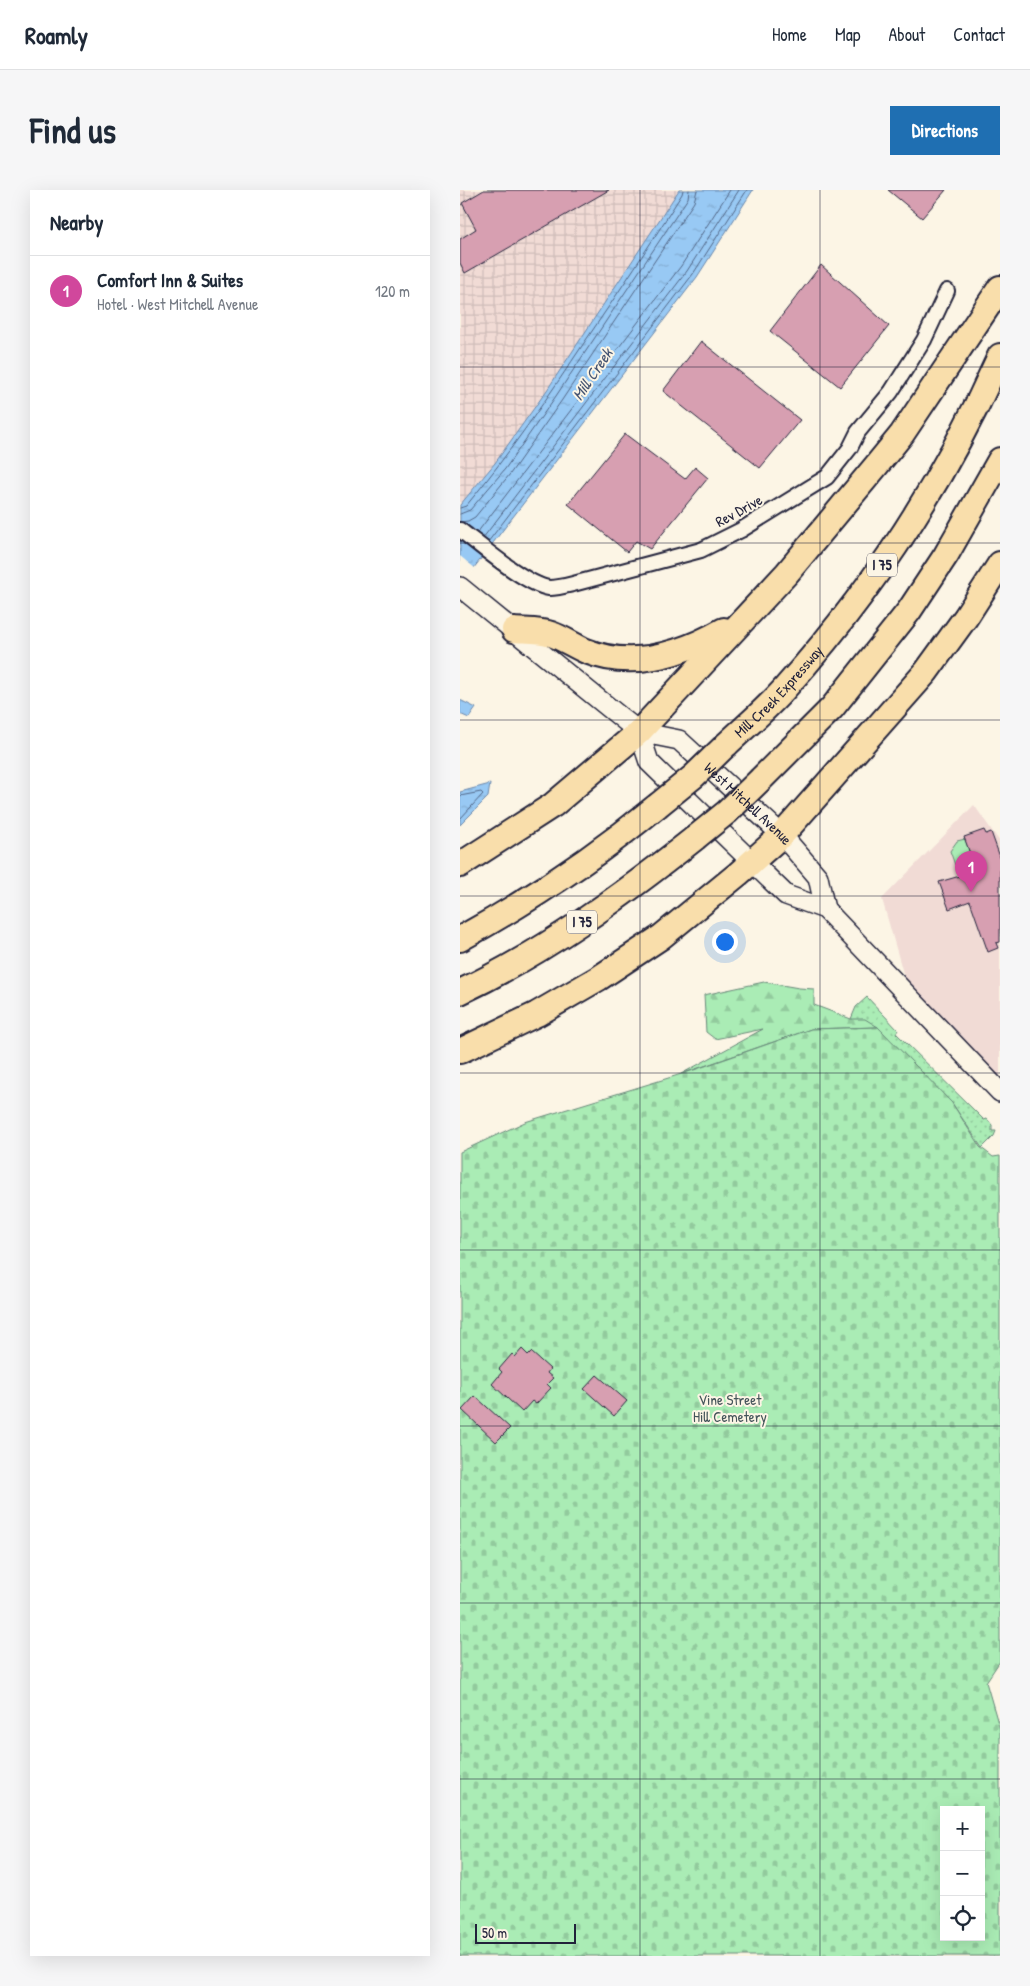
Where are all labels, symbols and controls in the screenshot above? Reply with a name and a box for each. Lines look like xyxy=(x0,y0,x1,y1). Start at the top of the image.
text: Roamly xyxy=(25,19,88,51)
text: Home xyxy=(772,22,807,47)
text: Map xyxy=(835,22,860,47)
text: About xyxy=(888,22,925,47)
text: Contact xyxy=(953,22,1005,47)
button: Directions xyxy=(890,106,1000,155)
text: Find us xyxy=(30,107,116,154)
text: Nearby xyxy=(50,208,103,237)
text: Comfort Inn & Suites xyxy=(97,267,243,293)
text: 1 xyxy=(63,280,69,302)
text: 120 m xyxy=(375,280,410,302)
text: Hotel · West Mitchell Avenue xyxy=(97,293,258,315)
water label: Mill Creek xyxy=(567,343,618,404)
street label: Rev Drive xyxy=(712,489,766,532)
road number: I 75 xyxy=(867,554,897,576)
street label: Mill Creek Expressway xyxy=(729,641,827,742)
street label: West Mitchell Avenue xyxy=(700,757,797,849)
pin: 1 xyxy=(955,851,987,892)
road number: I 75 xyxy=(567,910,597,934)
your location xyxy=(712,929,738,955)
park label: Vine Street Hill Cemetery xyxy=(693,1389,767,1427)
map controls xyxy=(940,1806,985,1941)
button: + xyxy=(940,1806,985,1851)
button: − xyxy=(940,1851,985,1896)
button: locate xyxy=(940,1896,985,1941)
scale bar xyxy=(475,1921,576,1944)
text: 50 m xyxy=(482,1923,507,1942)

